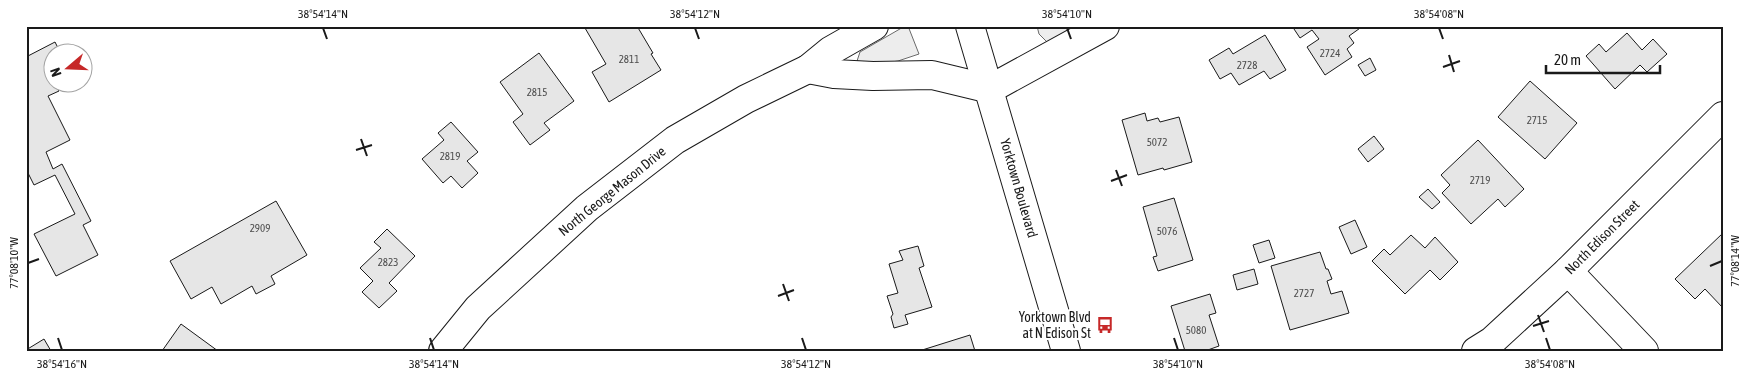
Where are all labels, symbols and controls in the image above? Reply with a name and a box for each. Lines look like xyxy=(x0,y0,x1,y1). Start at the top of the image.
text: 38°54'14"N xyxy=(298,7,348,21)
text: 38°54'12"N xyxy=(670,7,720,21)
text: 38°54'10"N xyxy=(1042,7,1092,21)
text: 38°54'08"N xyxy=(1414,7,1464,21)
north arrow xyxy=(42,42,92,92)
scale bar xyxy=(1546,42,1660,74)
house number: 2724 xyxy=(1320,47,1340,59)
text: 20 m xyxy=(1554,51,1581,68)
house number: 2811 xyxy=(619,53,639,65)
house number: 2728 xyxy=(1237,59,1257,71)
text: N xyxy=(47,66,65,79)
house number: 2815 xyxy=(527,86,547,98)
house number: 2715 xyxy=(1527,114,1547,126)
house number: 5072 xyxy=(1147,136,1167,148)
street label: Yorktown Boulevard xyxy=(997,137,1041,239)
street label: North George Mason Drive xyxy=(555,143,669,239)
house number: 2819 xyxy=(440,150,460,162)
house number: 2719 xyxy=(1470,174,1490,186)
street label: North Edison Street xyxy=(1562,197,1642,277)
house number: 2909 xyxy=(250,222,270,234)
house number: 5076 xyxy=(1157,225,1177,237)
text: 77°08'14"W xyxy=(1728,235,1742,287)
text: 77°08'10"W xyxy=(7,237,21,289)
house number: 2823 xyxy=(378,256,398,268)
house number: 2727 xyxy=(1294,287,1314,299)
place label: Yorktown Blvd at N Edison St xyxy=(1019,309,1091,341)
bus stop icon: Yorktown Blvd at N Edison St xyxy=(1095,315,1115,335)
house number: 5080 xyxy=(1186,324,1206,336)
text: 38°54'16"N xyxy=(37,357,87,371)
text: 38°54'14"N xyxy=(409,357,459,371)
text: 38°54'12"N xyxy=(781,357,831,371)
text: 38°54'10"N xyxy=(1153,357,1203,371)
text: 38°54'08"N xyxy=(1525,357,1575,371)

